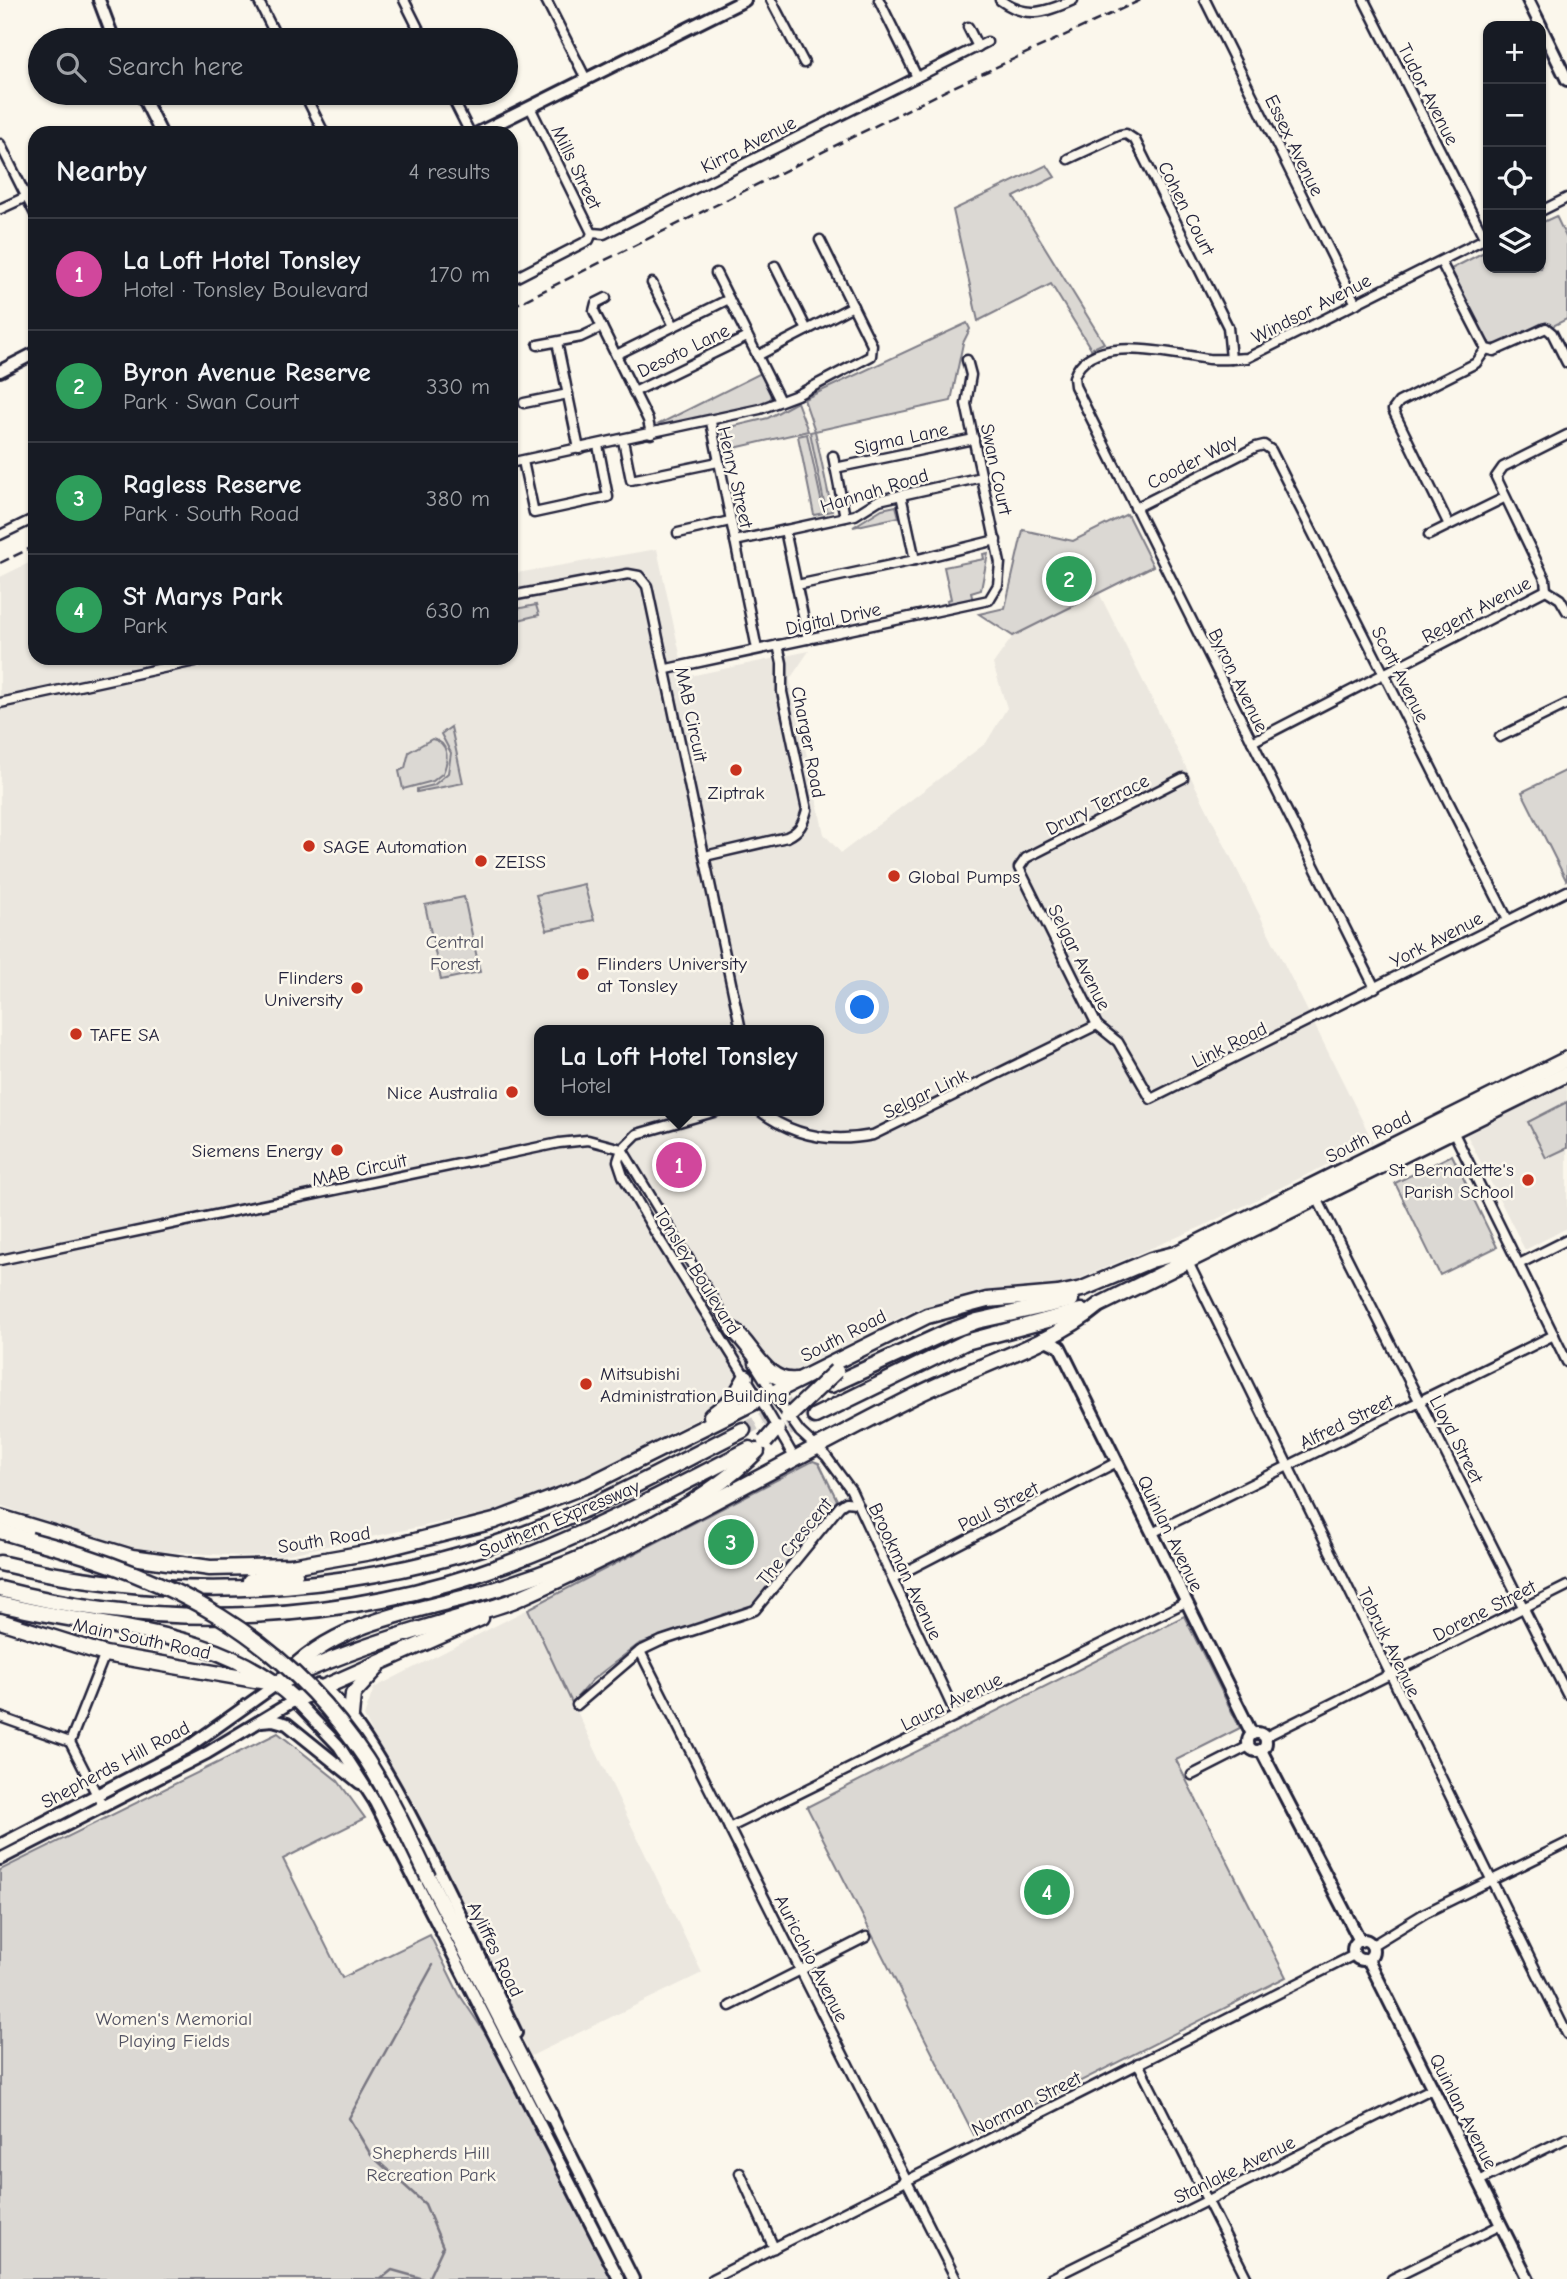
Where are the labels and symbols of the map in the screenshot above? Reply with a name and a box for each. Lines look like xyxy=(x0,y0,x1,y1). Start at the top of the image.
street label: Tudor Avenue xyxy=(1393,40,1463,149)
street label: Essex Avenue xyxy=(1260,91,1328,200)
street label: Kirra Avenue xyxy=(697,112,800,178)
street label: Mills Street xyxy=(546,122,606,213)
street label: Cohen Court xyxy=(1153,158,1219,260)
street label: Windsor Avenue xyxy=(1248,269,1375,348)
street label: Desoto Lane xyxy=(634,319,733,383)
street label: Sigma Lane xyxy=(852,418,950,460)
street label: Swan Court xyxy=(976,422,1017,517)
street label: Henry Street xyxy=(713,424,758,531)
street label: Cooder Way xyxy=(1143,429,1242,494)
street label: Hannah Road xyxy=(818,464,931,518)
pin: 2 xyxy=(1046,553,1092,605)
street label: Regent Avenue xyxy=(1418,572,1535,648)
street label: Digital Drive xyxy=(784,598,883,640)
street label: Scott Avenue xyxy=(1367,623,1434,726)
street label: Byron Avenue xyxy=(1204,625,1273,736)
street label: MAB Circuit xyxy=(670,665,712,764)
street label: Charger Road xyxy=(786,685,830,800)
marker: Ziptrak xyxy=(728,762,744,778)
street label: Drury Terrace xyxy=(1042,770,1153,840)
place label: Ziptrak xyxy=(708,782,765,804)
place label: SAGE Automation xyxy=(323,836,467,858)
marker: SAGE Automation xyxy=(301,838,317,854)
place label: ZEISS xyxy=(495,851,546,873)
marker: ZEISS xyxy=(473,853,489,869)
place label: Global Pumps xyxy=(908,866,1020,888)
marker: Global Pumps xyxy=(886,868,902,884)
street label: Selgar Avenue xyxy=(1043,901,1115,1014)
street label: York Avenue xyxy=(1386,907,1487,973)
park label: Central Forest xyxy=(426,931,484,975)
place label: Flinders University at Tonsley xyxy=(597,953,748,997)
marker: Flinders University at Tonsley xyxy=(575,966,591,982)
place label: Flinders University xyxy=(264,967,344,1011)
marker: Flinders University xyxy=(349,980,365,996)
your location xyxy=(845,990,879,1024)
street label: Link Road xyxy=(1188,1017,1271,1073)
place label: TAFE SA xyxy=(90,1024,160,1046)
marker: TAFE SA xyxy=(68,1026,84,1042)
street label: Selgar Link xyxy=(880,1064,972,1124)
place label: Nice Australia xyxy=(387,1082,498,1104)
marker: Nice Australia xyxy=(504,1084,520,1100)
street label: South Road xyxy=(1322,1106,1415,1168)
pin: 1 xyxy=(656,1139,702,1191)
place label: Siemens Energy xyxy=(192,1140,323,1162)
marker: Siemens Energy xyxy=(329,1142,345,1158)
street label: MAB Circuit xyxy=(310,1149,409,1191)
place label: St. Bernadette's Parish School xyxy=(1389,1159,1514,1203)
marker: St. Bernadette's Parish School xyxy=(1520,1172,1536,1188)
street label: Tonsley Boulevard xyxy=(649,1204,745,1339)
street label: South Road xyxy=(797,1305,890,1367)
place label: Mitsubishi Administration Building xyxy=(600,1363,788,1407)
marker: Mitsubishi Administration Building xyxy=(578,1376,594,1392)
street label: Alfred Street xyxy=(1296,1390,1397,1454)
street label: Lloyd Street xyxy=(1425,1392,1488,1488)
street label: Quinlan Avenue xyxy=(1132,1472,1208,1595)
street label: Southern Expressway xyxy=(476,1475,643,1563)
street label: Paul Street xyxy=(954,1477,1043,1537)
street label: The Crescent xyxy=(753,1493,837,1590)
street label: Brookman Avenue xyxy=(864,1499,946,1643)
pin: 3 xyxy=(708,1516,754,1568)
street label: South Road xyxy=(276,1522,372,1558)
street label: Dorene Street xyxy=(1429,1575,1540,1646)
street label: Tobruk Avenue xyxy=(1353,1584,1425,1701)
street label: Main South Road xyxy=(71,1614,213,1664)
street label: Laura Avenue xyxy=(897,1668,1006,1736)
street label: Shepherds Hill Road xyxy=(37,1716,193,1813)
pin: 4 xyxy=(1024,1866,1070,1918)
street label: Auricchio Avenue xyxy=(770,1891,853,2026)
street label: Ayliffes Road xyxy=(463,1898,528,2001)
park label: Women's Memorial Playing Fields xyxy=(96,2008,252,2052)
street label: Quinlan Avenue xyxy=(1425,2050,1502,2173)
street label: Norman Street xyxy=(968,2067,1085,2141)
street label: Stanlake Avenue xyxy=(1170,2131,1299,2209)
park label: Shepherds Hill Recreation Park xyxy=(366,2142,496,2186)

